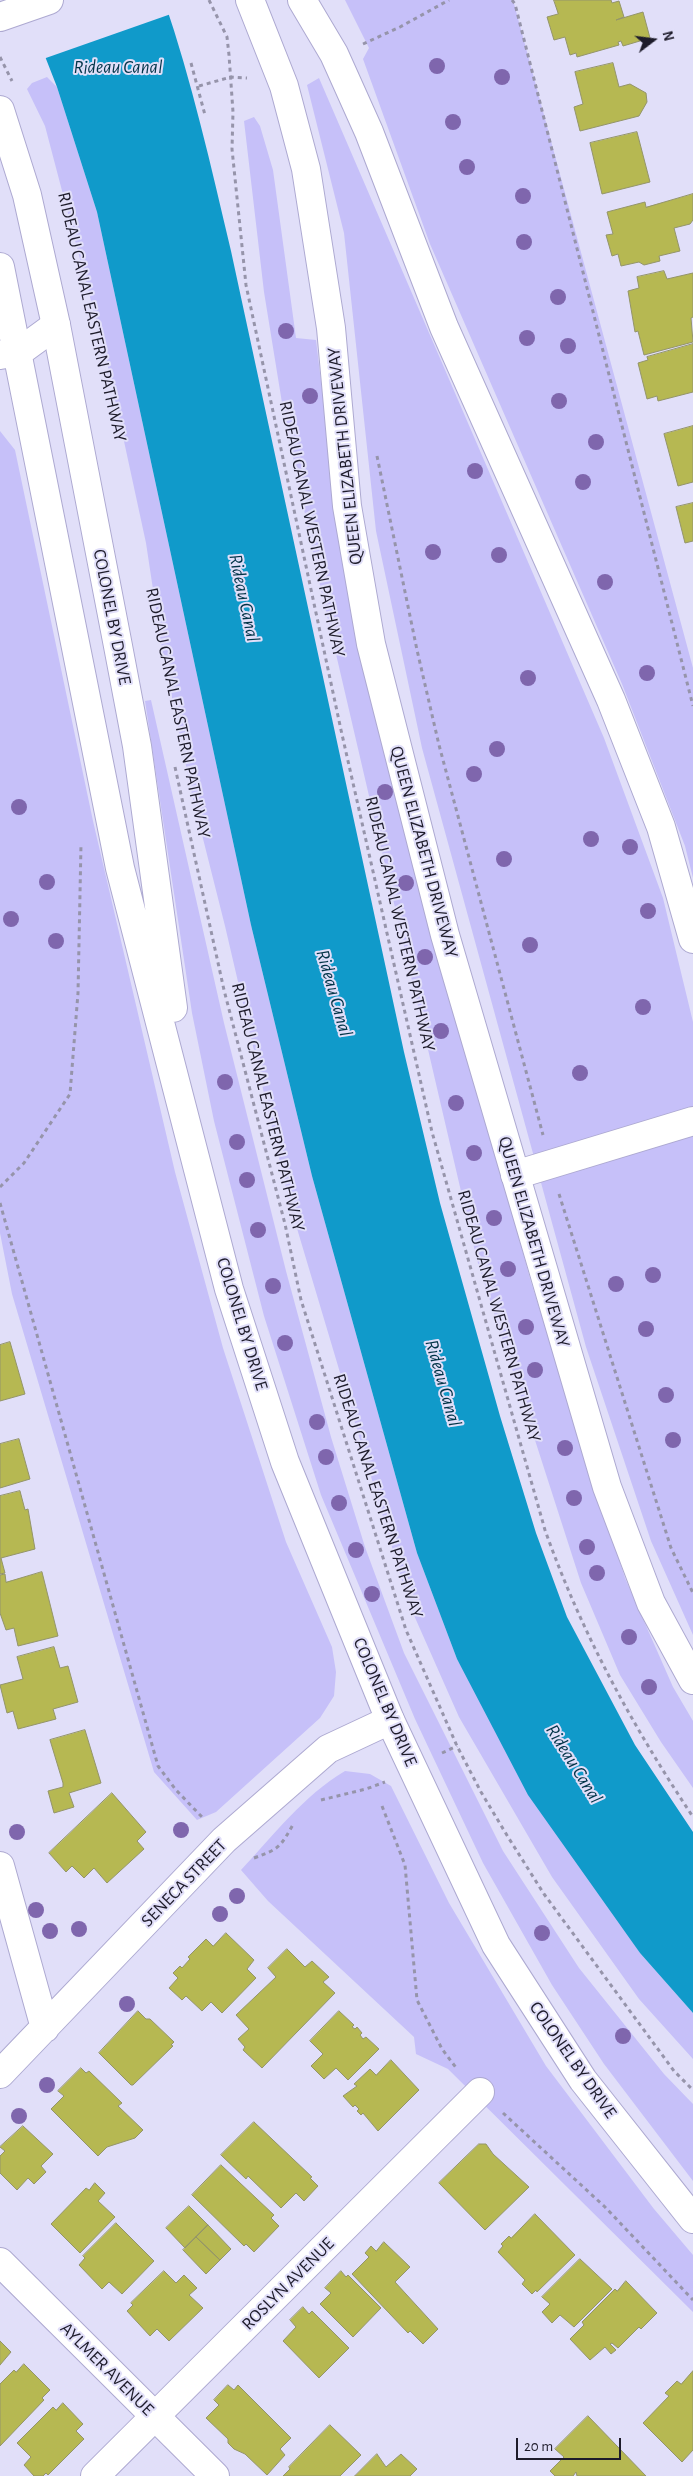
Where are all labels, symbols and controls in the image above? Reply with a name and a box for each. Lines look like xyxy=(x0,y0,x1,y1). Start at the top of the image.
north arrow xyxy=(628,15,678,65)
text: N xyxy=(659,30,676,43)
water label: Rideau Canal xyxy=(73,56,163,78)
street label: RIDEAU CANAL EASTERN PATHWAY xyxy=(53,190,131,444)
street label: QUEEN ELIZABETH DRIVEWAY xyxy=(323,346,367,566)
street label: RIDEAU CANAL WESTERN PATHWAY xyxy=(274,399,350,659)
street label: COLONEL BY DRIVE xyxy=(88,547,136,687)
water label: Rideau Canal xyxy=(224,552,264,644)
street label: RIDEAU CANAL EASTERN PATHWAY xyxy=(141,586,215,840)
street label: QUEEN ELIZABETH DRIVEWAY xyxy=(385,744,463,960)
street label: RIDEAU CANAL WESTERN PATHWAY xyxy=(360,794,440,1054)
water label: Rideau Canal xyxy=(311,947,357,1039)
street label: RIDEAU CANAL EASTERN PATHWAY xyxy=(227,980,309,1234)
street label: QUEEN ELIZABETH DRIVEWAY xyxy=(494,1134,574,1350)
street label: RIDEAU CANAL WESTERN PATHWAY xyxy=(453,1187,545,1445)
street label: COLONEL BY DRIVE xyxy=(212,1255,272,1393)
water label: Rideau Canal xyxy=(420,1337,466,1429)
street label: RIDEAU CANAL EASTERN PATHWAY xyxy=(328,1371,428,1621)
street label: COLONEL BY DRIVE xyxy=(348,1634,422,1770)
water label: Rideau Canal xyxy=(541,1720,607,1808)
street label: SENECA STREET xyxy=(137,1835,231,1931)
street label: COLONEL BY DRIVE xyxy=(525,1997,621,2123)
street label: ROSLYN AVENUE xyxy=(237,2233,339,2335)
street label: AYLMER AVENUE xyxy=(56,2318,158,2420)
scale bar xyxy=(518,2428,623,2460)
text: 20 m xyxy=(524,2439,553,2454)

